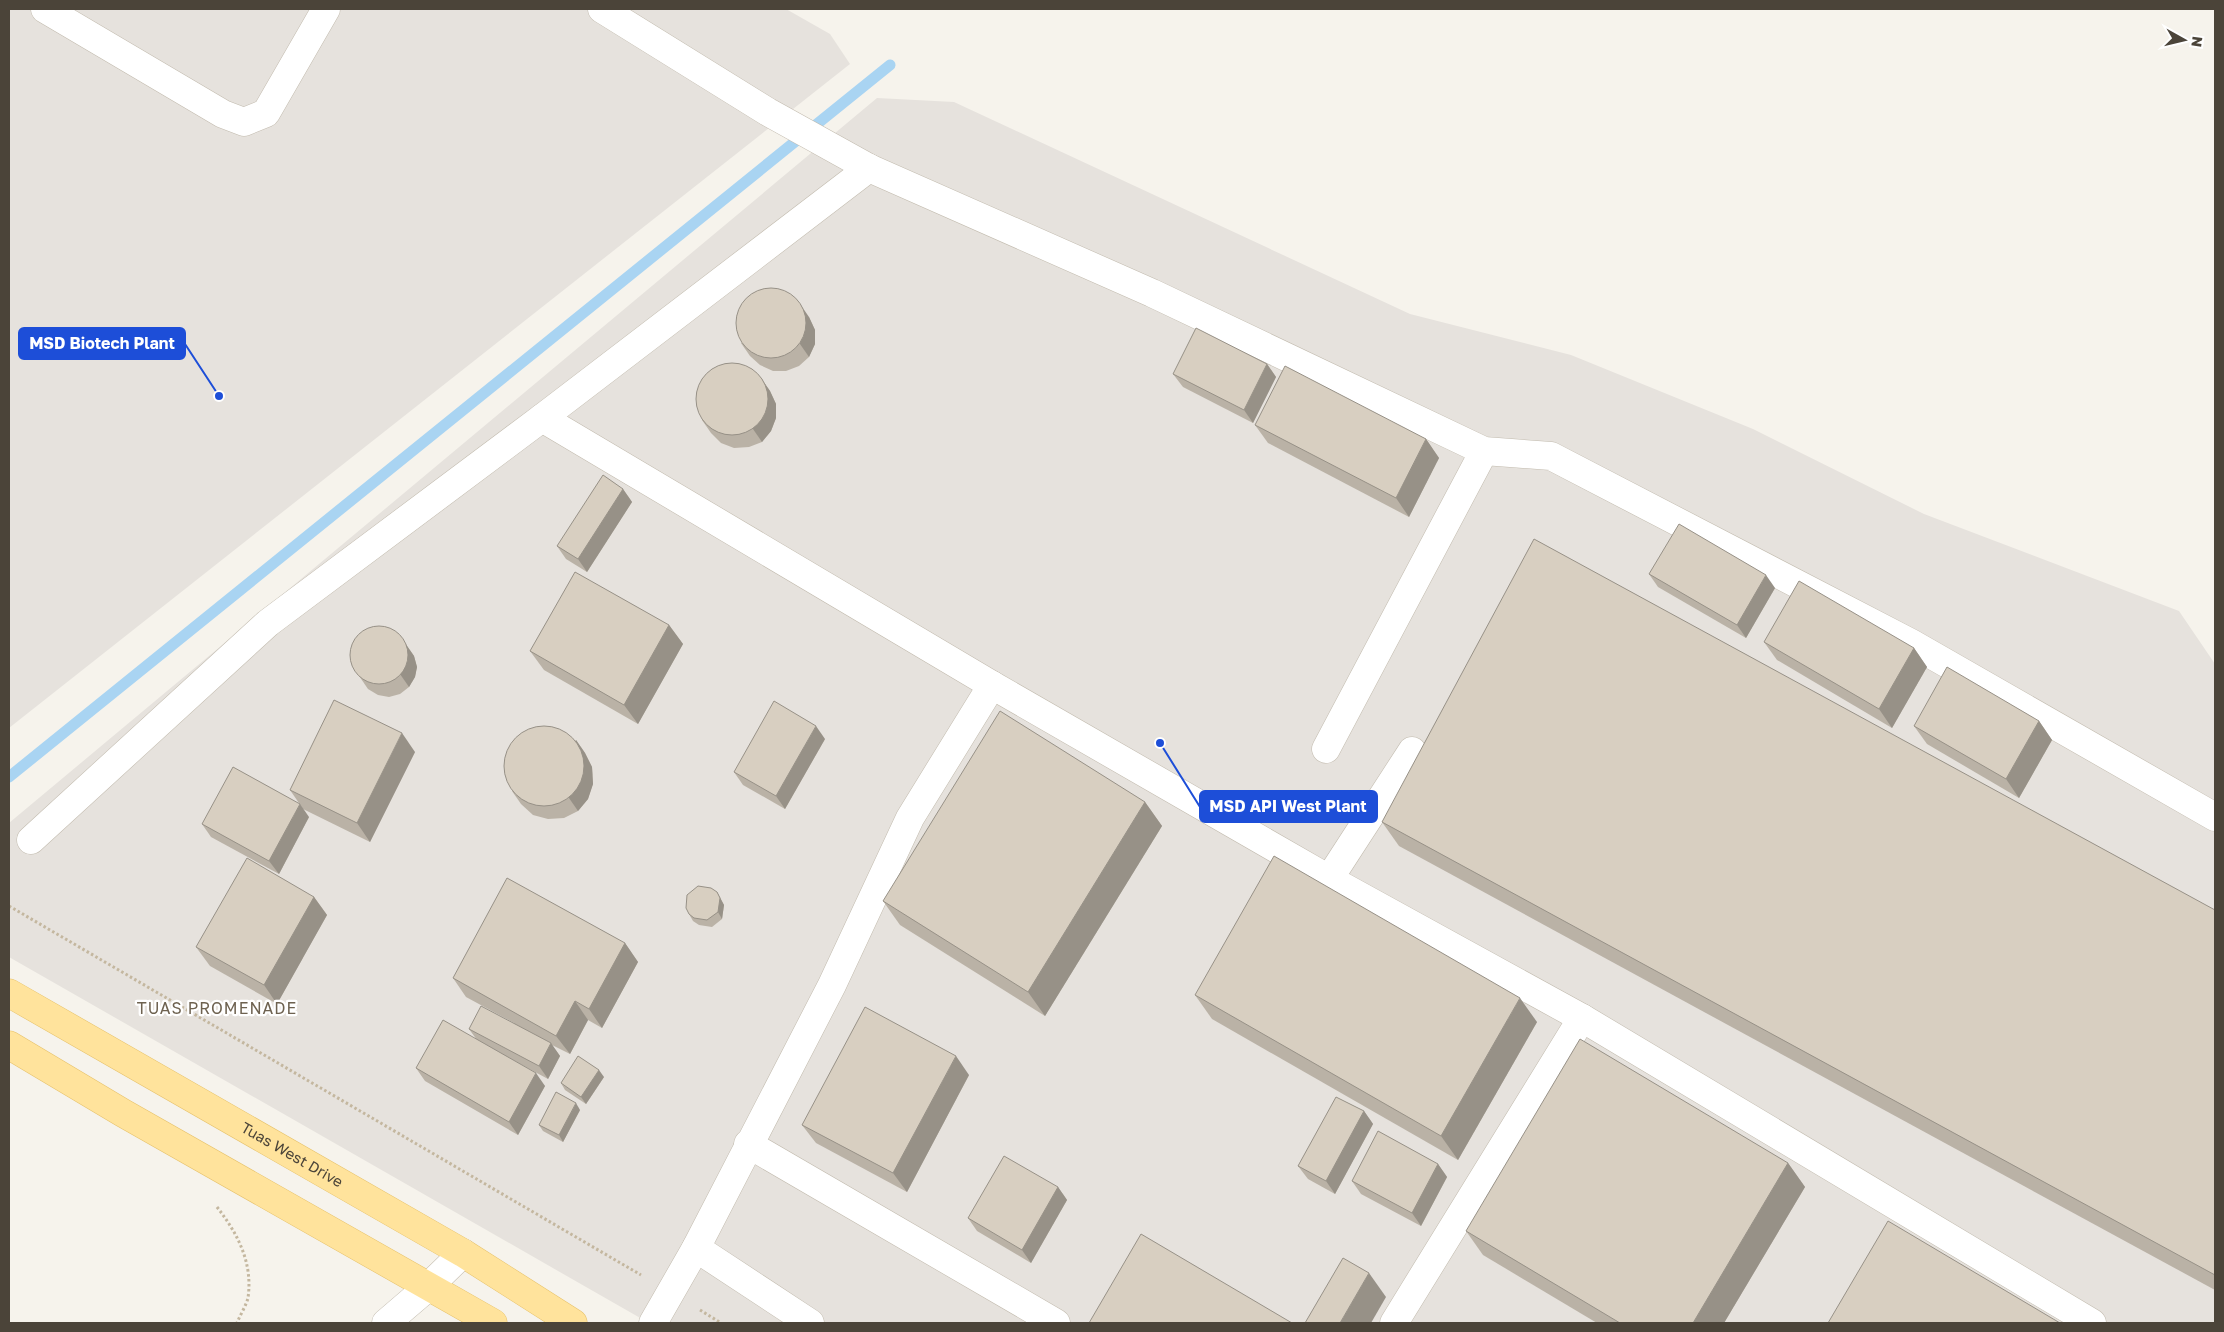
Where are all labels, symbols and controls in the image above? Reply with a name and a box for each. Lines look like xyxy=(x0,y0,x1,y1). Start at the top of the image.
north arrow xyxy=(2159,15,2209,65)
text: N xyxy=(2188,35,2207,48)
callout: MSD Biotech Plant xyxy=(19,328,185,359)
text: MSD Biotech Plant xyxy=(29,333,175,353)
callout: MSD API West Plant xyxy=(1200,791,1377,822)
text: MSD API West Plant xyxy=(1209,796,1367,816)
district label: TUAS PROMENADE xyxy=(137,998,297,1018)
street label: Tuas West Drive xyxy=(238,1118,347,1191)

